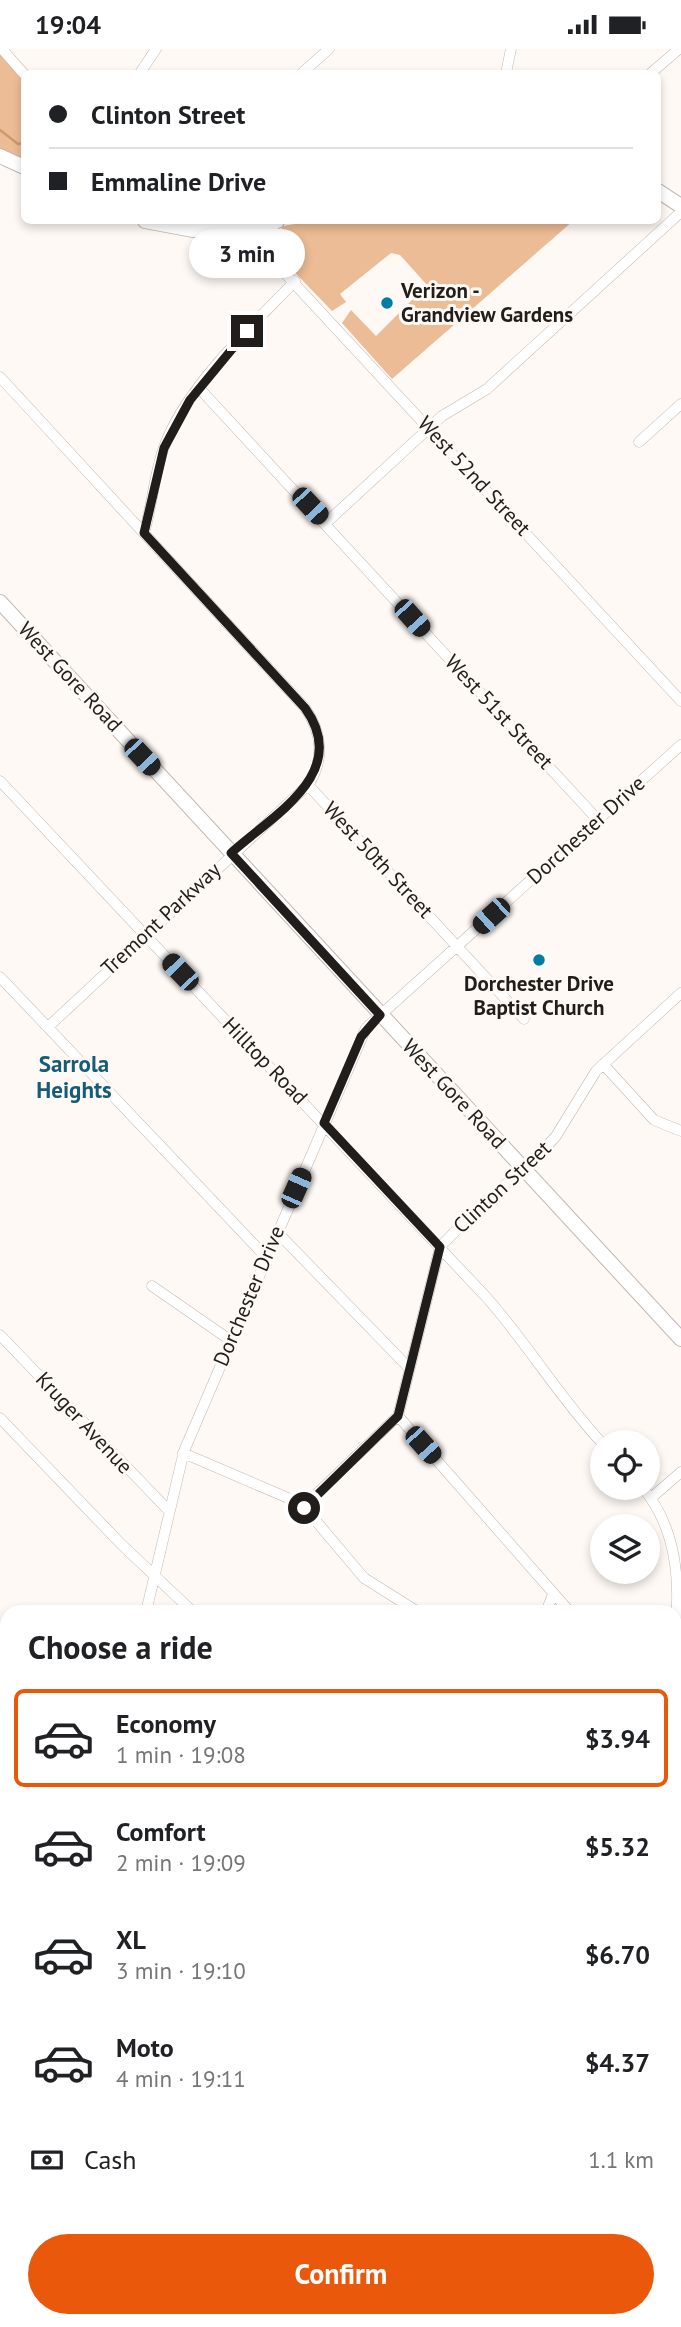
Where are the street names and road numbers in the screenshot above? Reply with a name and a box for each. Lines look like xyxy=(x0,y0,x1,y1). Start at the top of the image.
street label: West 52nd Street xyxy=(412,410,537,541)
street label: West Gore Road xyxy=(13,616,128,737)
street label: West 51st Street xyxy=(439,649,559,775)
street label: Dorchester Drive xyxy=(521,769,650,890)
street label: West 50th Street xyxy=(318,796,439,924)
street label: Tremont Parkway xyxy=(95,856,226,981)
street label: Hilltop Road xyxy=(217,1011,314,1110)
street label: West Gore Road xyxy=(397,1033,512,1154)
street label: Clinton Street xyxy=(447,1134,556,1239)
street label: Dorchester Drive xyxy=(207,1222,290,1370)
street label: Kruger Avenue xyxy=(30,1366,139,1480)

